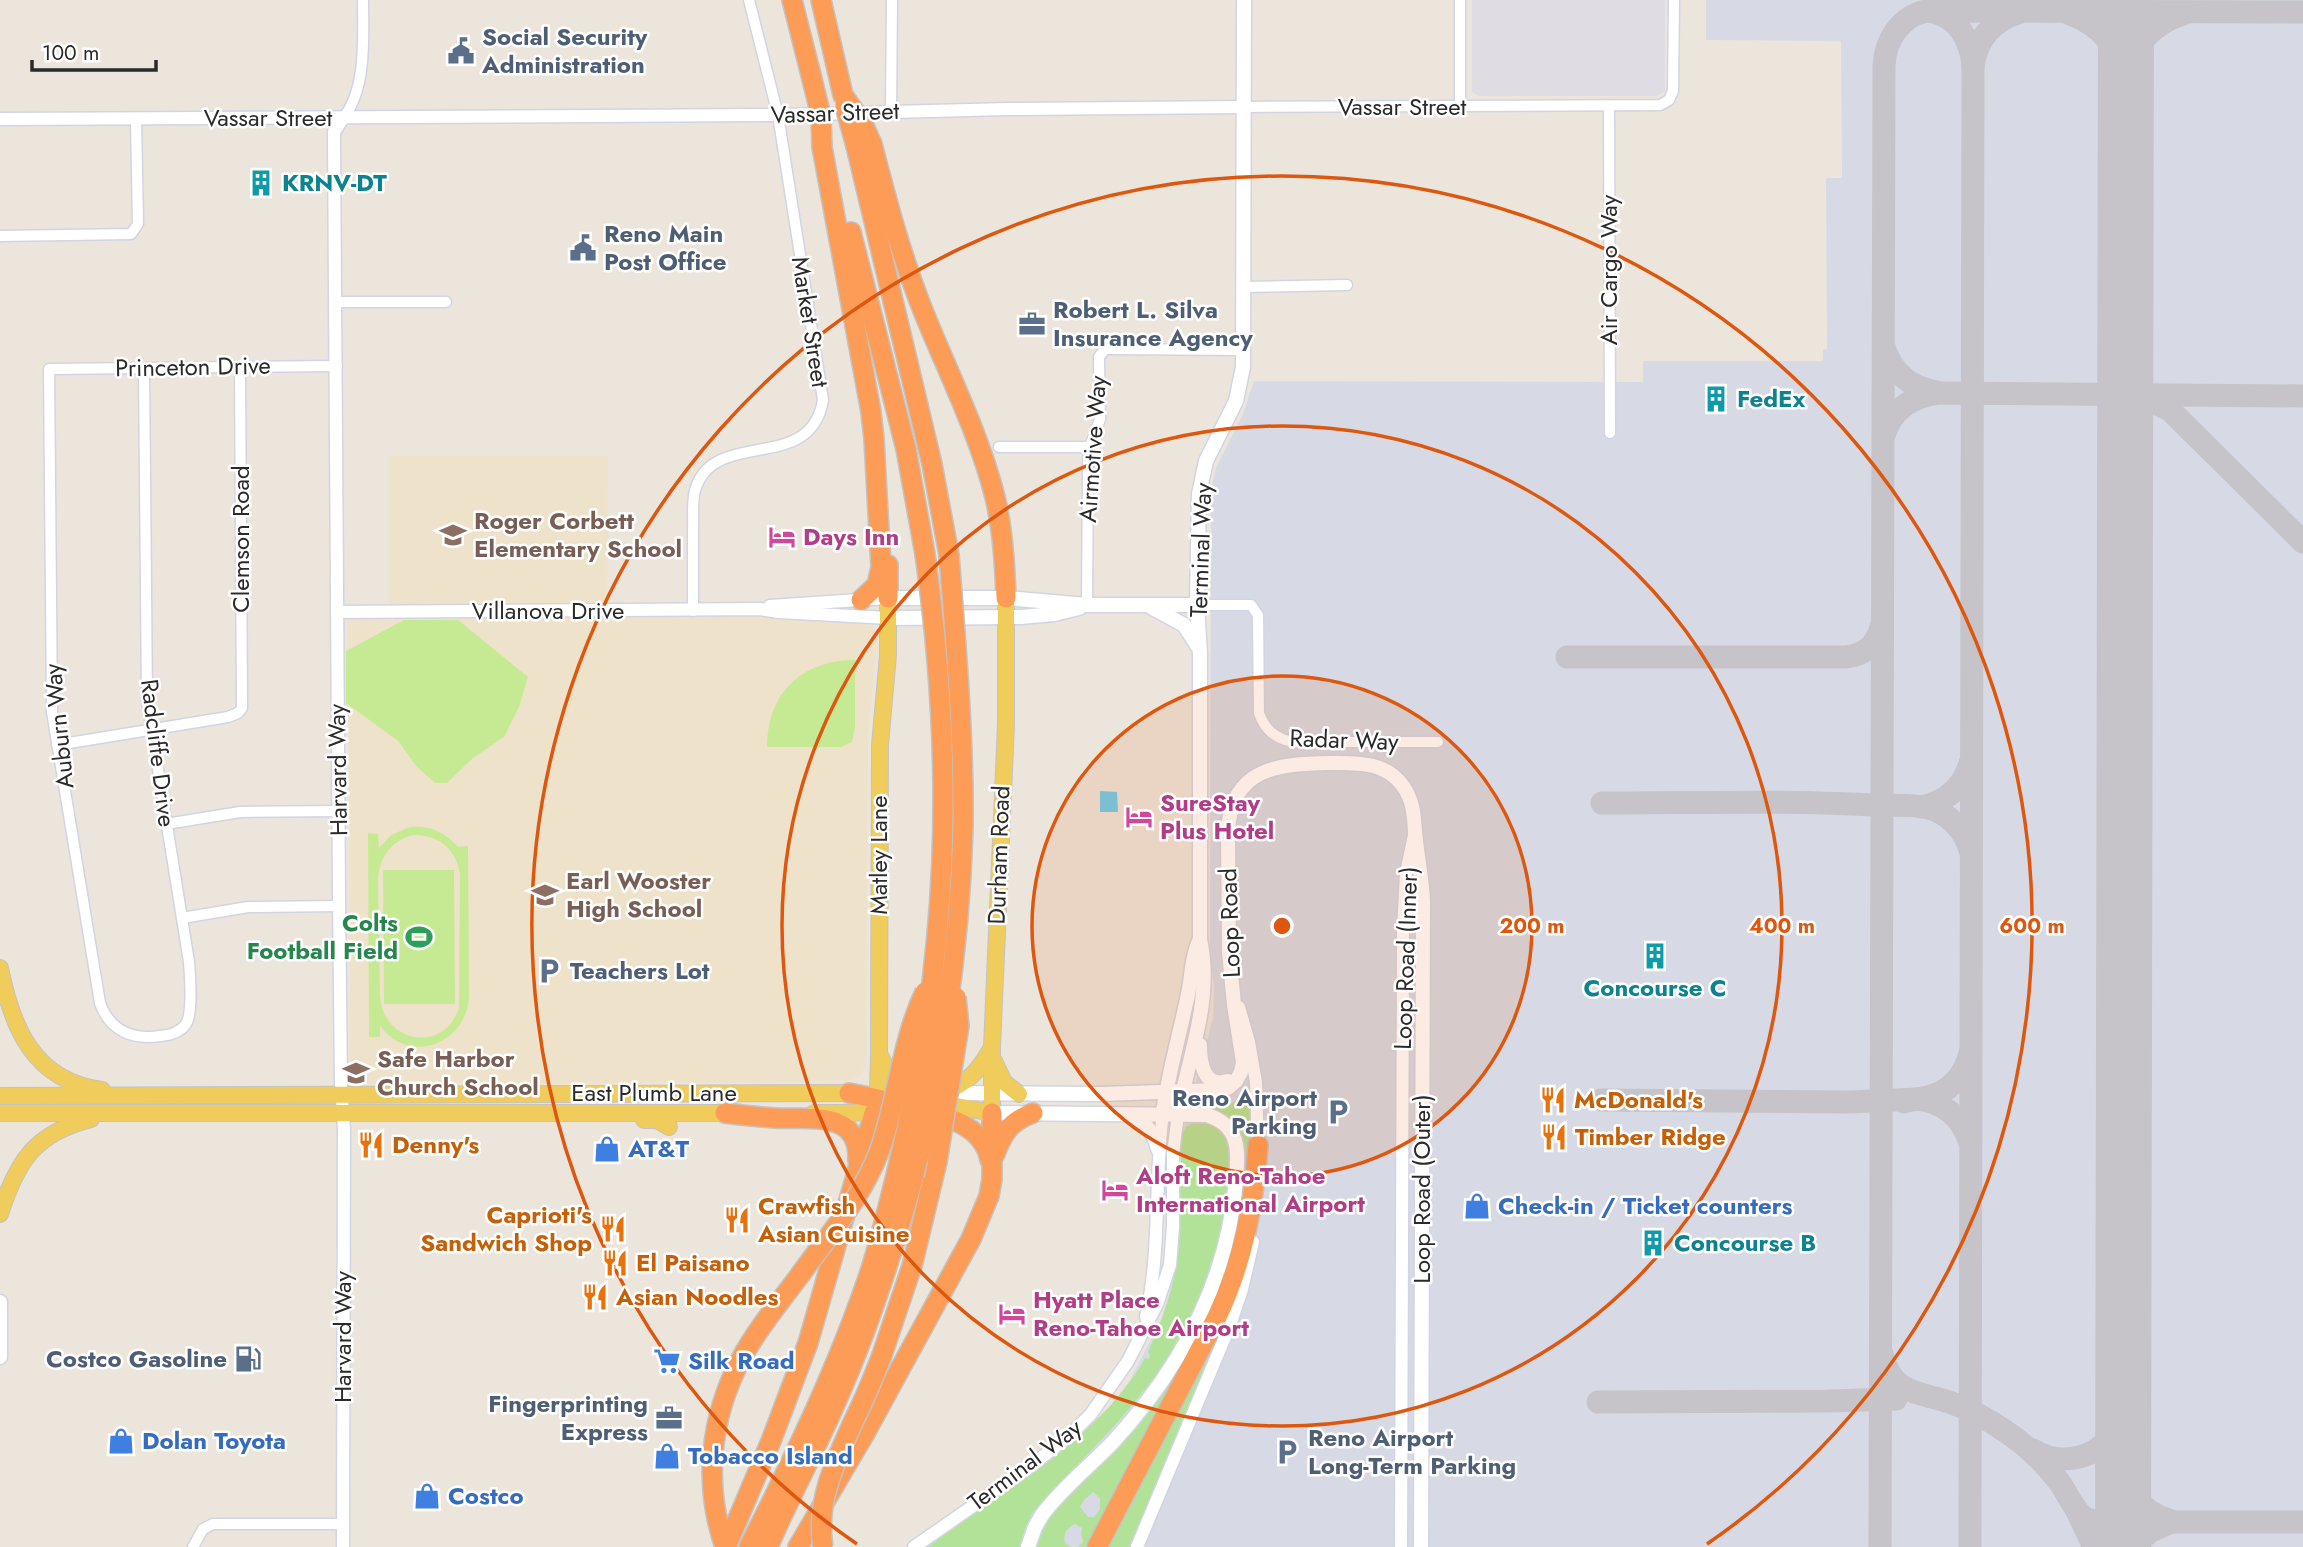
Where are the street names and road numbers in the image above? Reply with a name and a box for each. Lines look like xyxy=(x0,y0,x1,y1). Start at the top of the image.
street label: Vassar Street xyxy=(1338,89,1467,124)
street label: Vassar Street xyxy=(770,93,900,132)
street label: Vassar Street xyxy=(204,100,333,135)
street label: Air Cargo Way xyxy=(1591,194,1626,345)
street label: Market Street xyxy=(783,254,838,390)
street label: Princeton Drive xyxy=(115,348,271,385)
street label: Airmotive Way xyxy=(1070,374,1115,524)
street label: Clemson Road xyxy=(223,465,258,613)
street label: Terminal Way xyxy=(1181,482,1220,618)
street label: Villanova Drive xyxy=(472,593,624,628)
street label: Auburn Way xyxy=(34,661,82,790)
street label: Radcliffe Drive xyxy=(132,677,185,829)
street label: Harvard Way xyxy=(319,703,356,836)
street label: Radar Way xyxy=(1289,720,1400,759)
street label: Durham Road xyxy=(979,785,1018,925)
street label: Matley Lane xyxy=(861,795,896,915)
street label: Loop Road (Inner) xyxy=(1385,866,1426,1050)
street label: Loop Road xyxy=(1210,868,1249,978)
street label: East Plumb Lane xyxy=(571,1075,737,1110)
street label: Loop Road (Outer) xyxy=(1404,1094,1439,1284)
street label: Harvard Way xyxy=(325,1270,360,1403)
street label: Terminal Way xyxy=(960,1410,1089,1519)

